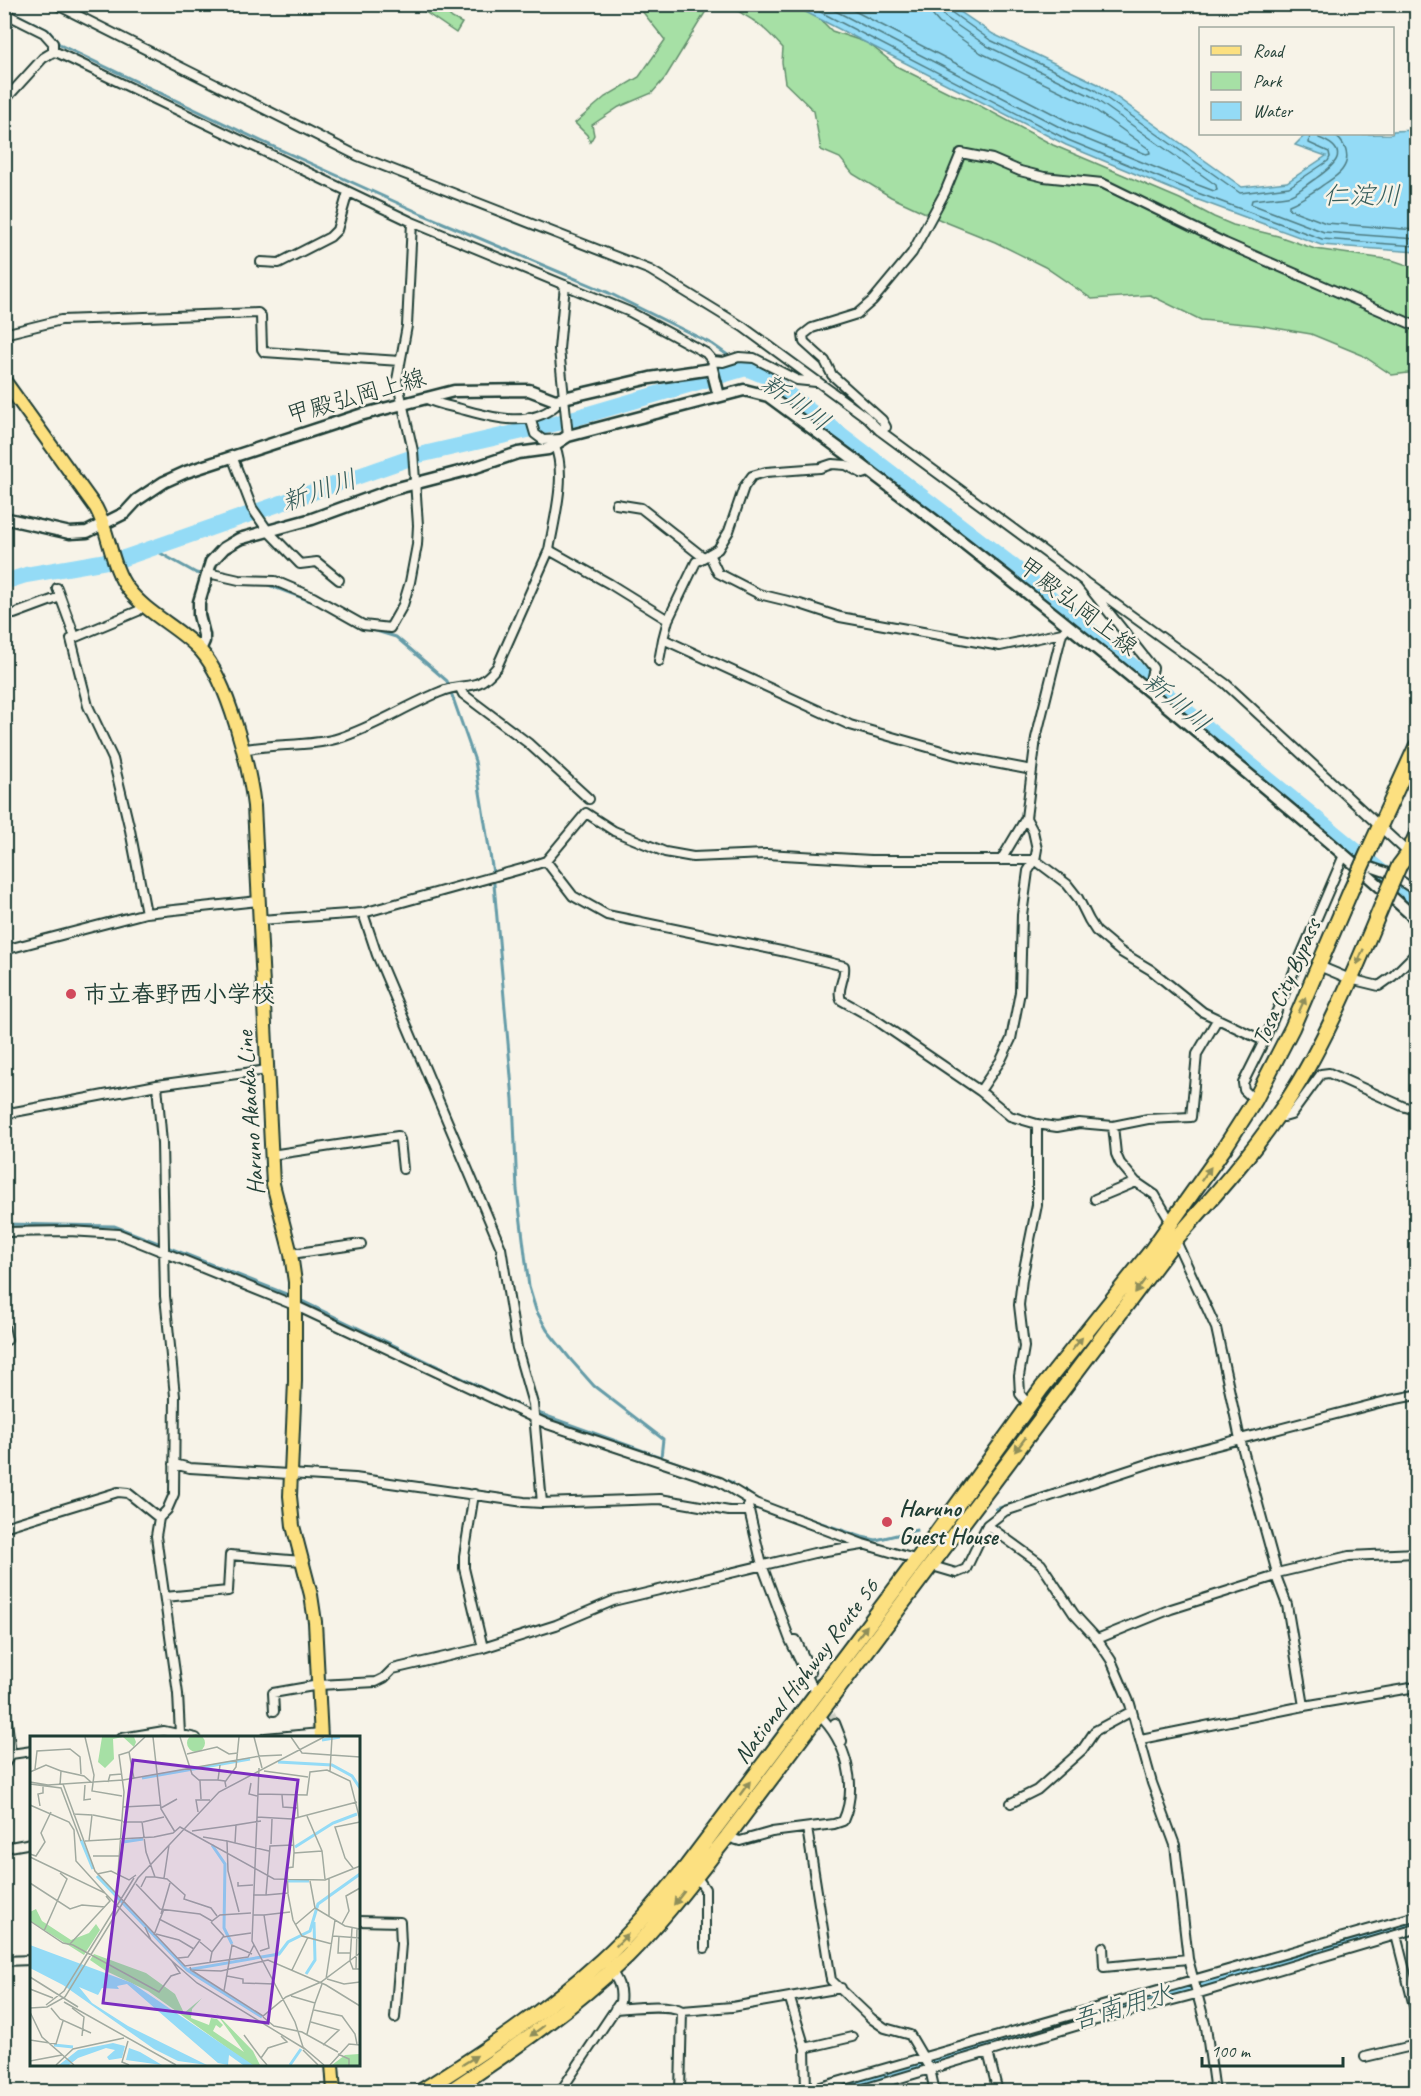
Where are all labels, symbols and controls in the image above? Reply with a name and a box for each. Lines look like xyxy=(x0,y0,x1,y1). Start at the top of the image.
legend xyxy=(1199,27,1394,135)
text: Road xyxy=(1253,40,1286,62)
text: Park xyxy=(1253,70,1283,92)
text: Water xyxy=(1253,100,1294,122)
water label: 仁淀川 xyxy=(1323,179,1401,212)
street label: 甲殿弘岡上線 xyxy=(283,362,429,430)
water label: 新川川 xyxy=(754,366,837,439)
water label: 新川川 xyxy=(277,462,361,519)
street label: 甲殿弘岡上線 xyxy=(1012,550,1144,662)
water label: 新川川 xyxy=(1136,665,1217,740)
street label: Tosa City Bypass xyxy=(1245,912,1328,1050)
one-way arrow xyxy=(1355,948,1365,966)
place label: 市立春野西小学校 xyxy=(83,979,275,1009)
marker: 市立春野西小学校 xyxy=(64,987,78,1001)
one-way arrow xyxy=(1297,995,1307,1013)
street label: Haruno Akaoka Line xyxy=(229,1028,271,1196)
one-way arrow xyxy=(1200,1166,1211,1182)
one-way arrow xyxy=(1134,1279,1146,1294)
one-way arrow xyxy=(1071,1336,1083,1351)
one-way arrow xyxy=(1015,1437,1027,1452)
place label: Haruno Guest House xyxy=(899,1493,1000,1551)
marker: Haruno Guest House xyxy=(880,1515,894,1529)
street label: National Highway Route 56 xyxy=(727,1572,886,1769)
one-way arrow xyxy=(856,1625,868,1640)
inset map xyxy=(30,1736,360,2066)
one-way arrow xyxy=(739,1781,751,1796)
one-way arrow xyxy=(672,1890,685,1906)
one-way arrow xyxy=(615,1933,629,1947)
water label: 吾南用水 xyxy=(1068,1976,1177,2037)
one-way arrow xyxy=(530,2025,545,2037)
scale bar xyxy=(1202,2030,1343,2068)
text: 100 m xyxy=(1211,2040,1252,2062)
one-way arrow xyxy=(462,2055,478,2066)

